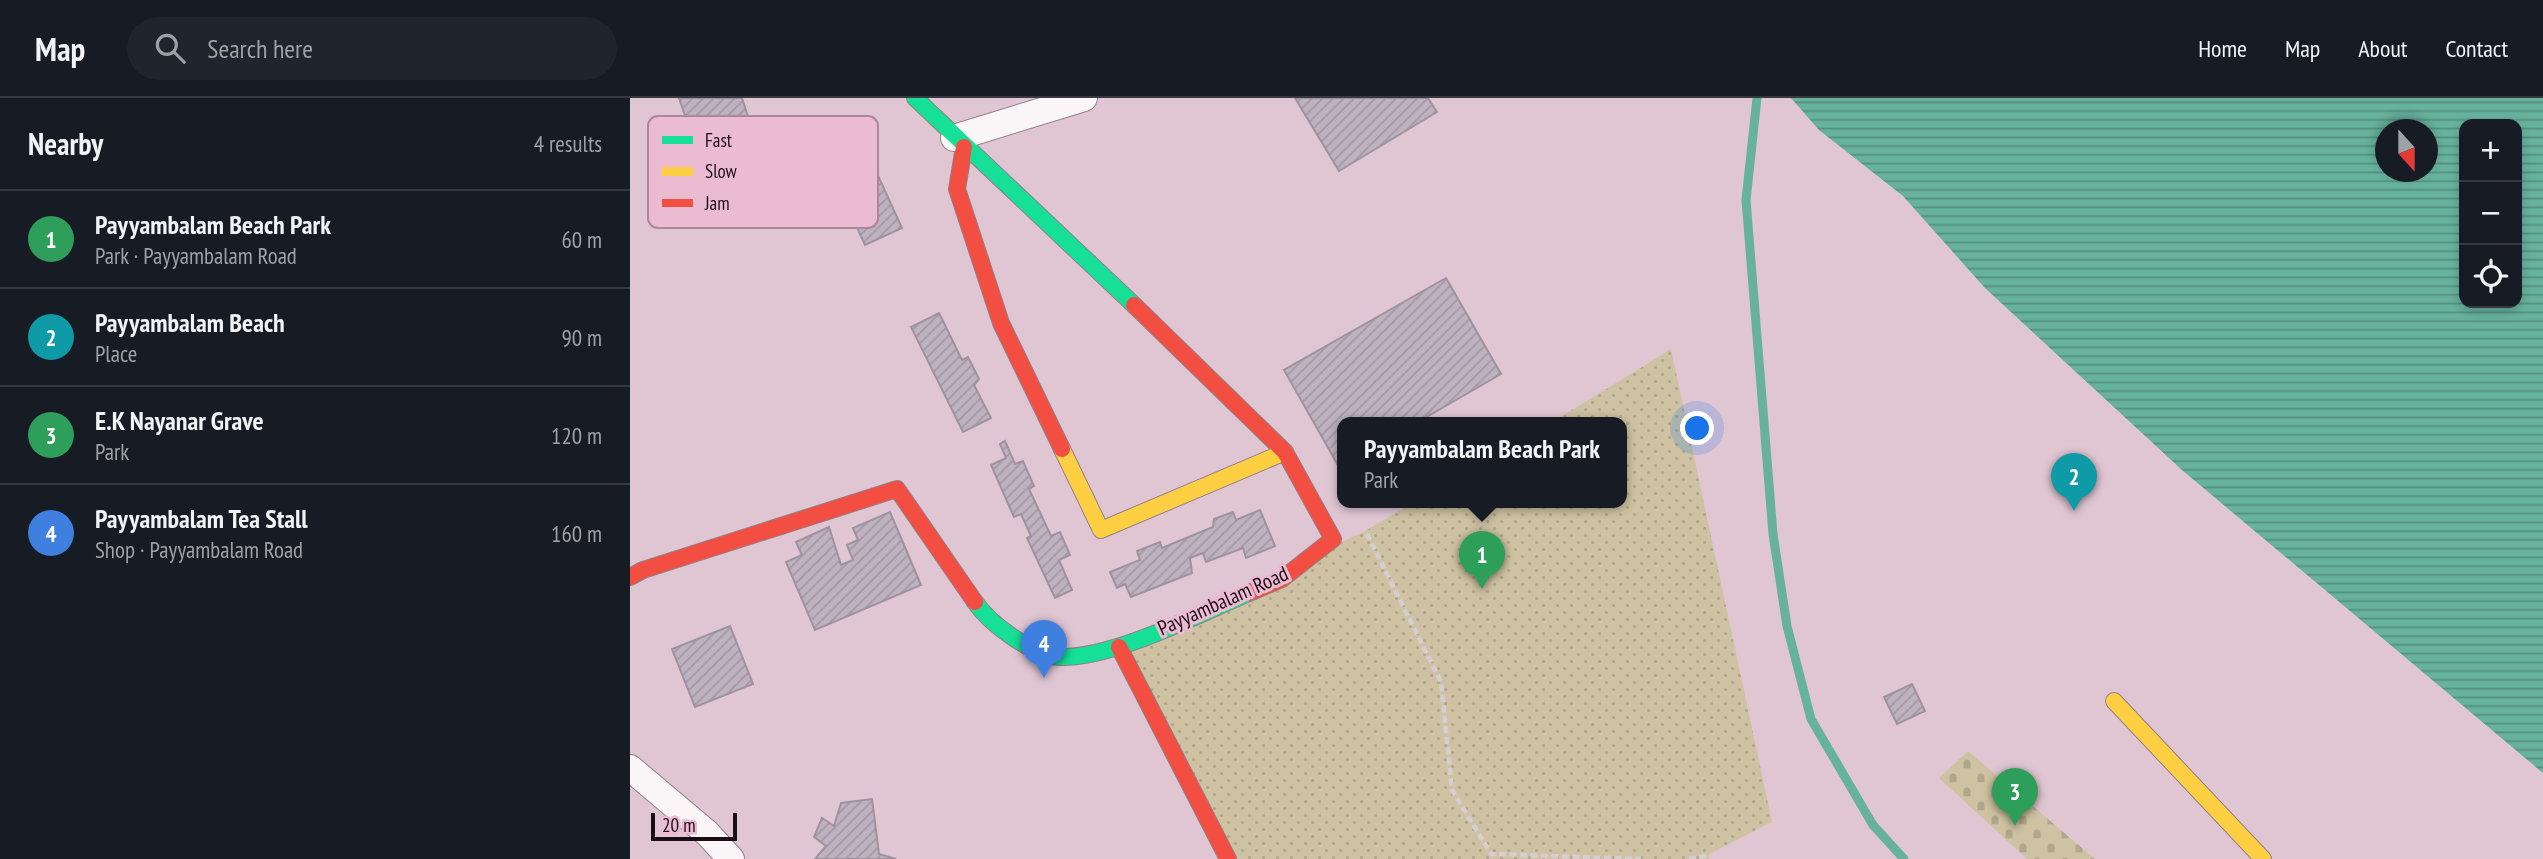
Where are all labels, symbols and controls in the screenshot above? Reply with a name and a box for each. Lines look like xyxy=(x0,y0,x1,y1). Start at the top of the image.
search box xyxy=(127,17,617,80)
text: Map xyxy=(35,27,85,70)
icon: search xyxy=(151,29,189,67)
text: Search here xyxy=(207,32,313,65)
text: Home xyxy=(2198,33,2247,64)
text: Map xyxy=(2285,33,2320,64)
text: About xyxy=(2358,33,2407,64)
text: Contact xyxy=(2445,33,2508,64)
legend xyxy=(648,116,878,228)
north arrow xyxy=(2375,119,2438,182)
map controls xyxy=(2459,119,2522,308)
button: + xyxy=(2459,119,2522,182)
text: Nearby xyxy=(28,124,103,163)
text: Fast xyxy=(705,128,733,152)
text: 4 results xyxy=(534,129,602,158)
text: Slow xyxy=(705,159,738,183)
button: − xyxy=(2459,182,2522,245)
text: Jam xyxy=(704,191,730,215)
text: Payyambalam Beach Park xyxy=(95,208,331,241)
text: 1 xyxy=(46,225,57,254)
text: 60 m xyxy=(561,225,602,254)
text: Park · Payyambalam Road xyxy=(95,241,297,270)
button: locate xyxy=(2459,245,2522,308)
text: Payyambalam Beach xyxy=(95,306,285,339)
text: 2 xyxy=(46,323,57,352)
text: 90 m xyxy=(561,323,602,352)
text: Place xyxy=(95,339,137,368)
text: E.K Nayanar Grave xyxy=(95,404,264,437)
your location xyxy=(1680,411,1714,445)
popup xyxy=(1337,417,1627,508)
text: 3 xyxy=(46,421,57,450)
text: 120 m xyxy=(551,421,602,450)
text: Payyambalam Beach Park xyxy=(1364,432,1600,465)
text: Park xyxy=(95,437,129,466)
pin: 2 xyxy=(2051,453,2097,511)
text: Park xyxy=(1364,465,1398,494)
text: Payyambalam Tea Stall xyxy=(95,502,308,535)
text: 4 xyxy=(46,519,57,548)
text: 160 m xyxy=(551,519,602,548)
pin: 1 xyxy=(1459,531,1505,589)
text: Shop · Payyambalam Road xyxy=(95,535,303,564)
street label: Payyambalam Road xyxy=(1153,560,1292,641)
pin: 4 xyxy=(1021,620,1067,678)
pin: 3 xyxy=(1992,768,2038,826)
scale bar xyxy=(651,810,737,842)
text: 20 m xyxy=(662,813,696,837)

